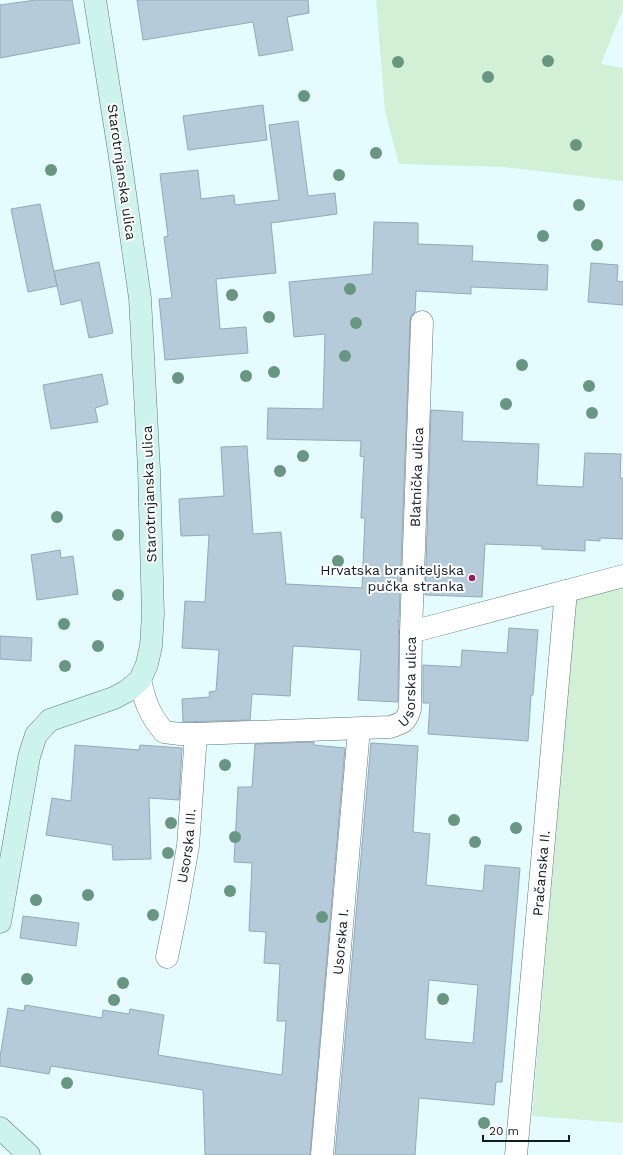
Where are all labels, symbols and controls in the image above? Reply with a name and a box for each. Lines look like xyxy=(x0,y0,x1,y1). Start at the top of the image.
street label: Starotrnjanska ulica xyxy=(105,103,139,241)
street label: Starotrnjanska ulica xyxy=(139,425,159,563)
street label: Blatnička ulica xyxy=(407,427,426,527)
place label: Hrvatska braniteljska pučka stranka xyxy=(320,562,464,594)
marker: Hrvatska braniteljska pučka stranka xyxy=(467,573,477,583)
street label: Usorska ulica xyxy=(395,636,419,730)
street label: Usorska III. xyxy=(174,808,199,884)
street label: Pračanska II. xyxy=(529,830,553,917)
street label: Usorska I. xyxy=(330,908,351,976)
scale bar xyxy=(483,1117,569,1143)
text: 20 m xyxy=(489,1124,519,1138)

